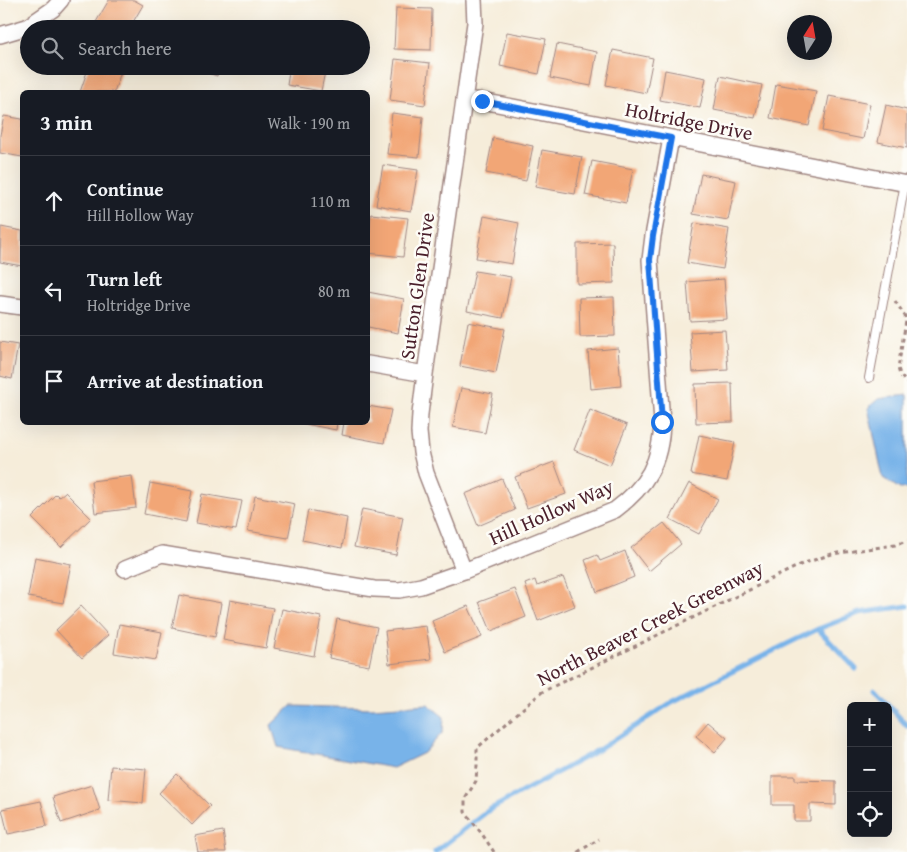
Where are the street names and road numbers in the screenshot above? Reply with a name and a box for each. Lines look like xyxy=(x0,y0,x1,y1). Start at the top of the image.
street label: Holtridge Drive xyxy=(623,94,755,147)
street label: Sutton Glen Drive xyxy=(392,211,441,361)
street label: Hill Hollow Way xyxy=(484,471,618,552)
street label: North Beaver Creek Greenway xyxy=(531,553,768,692)

